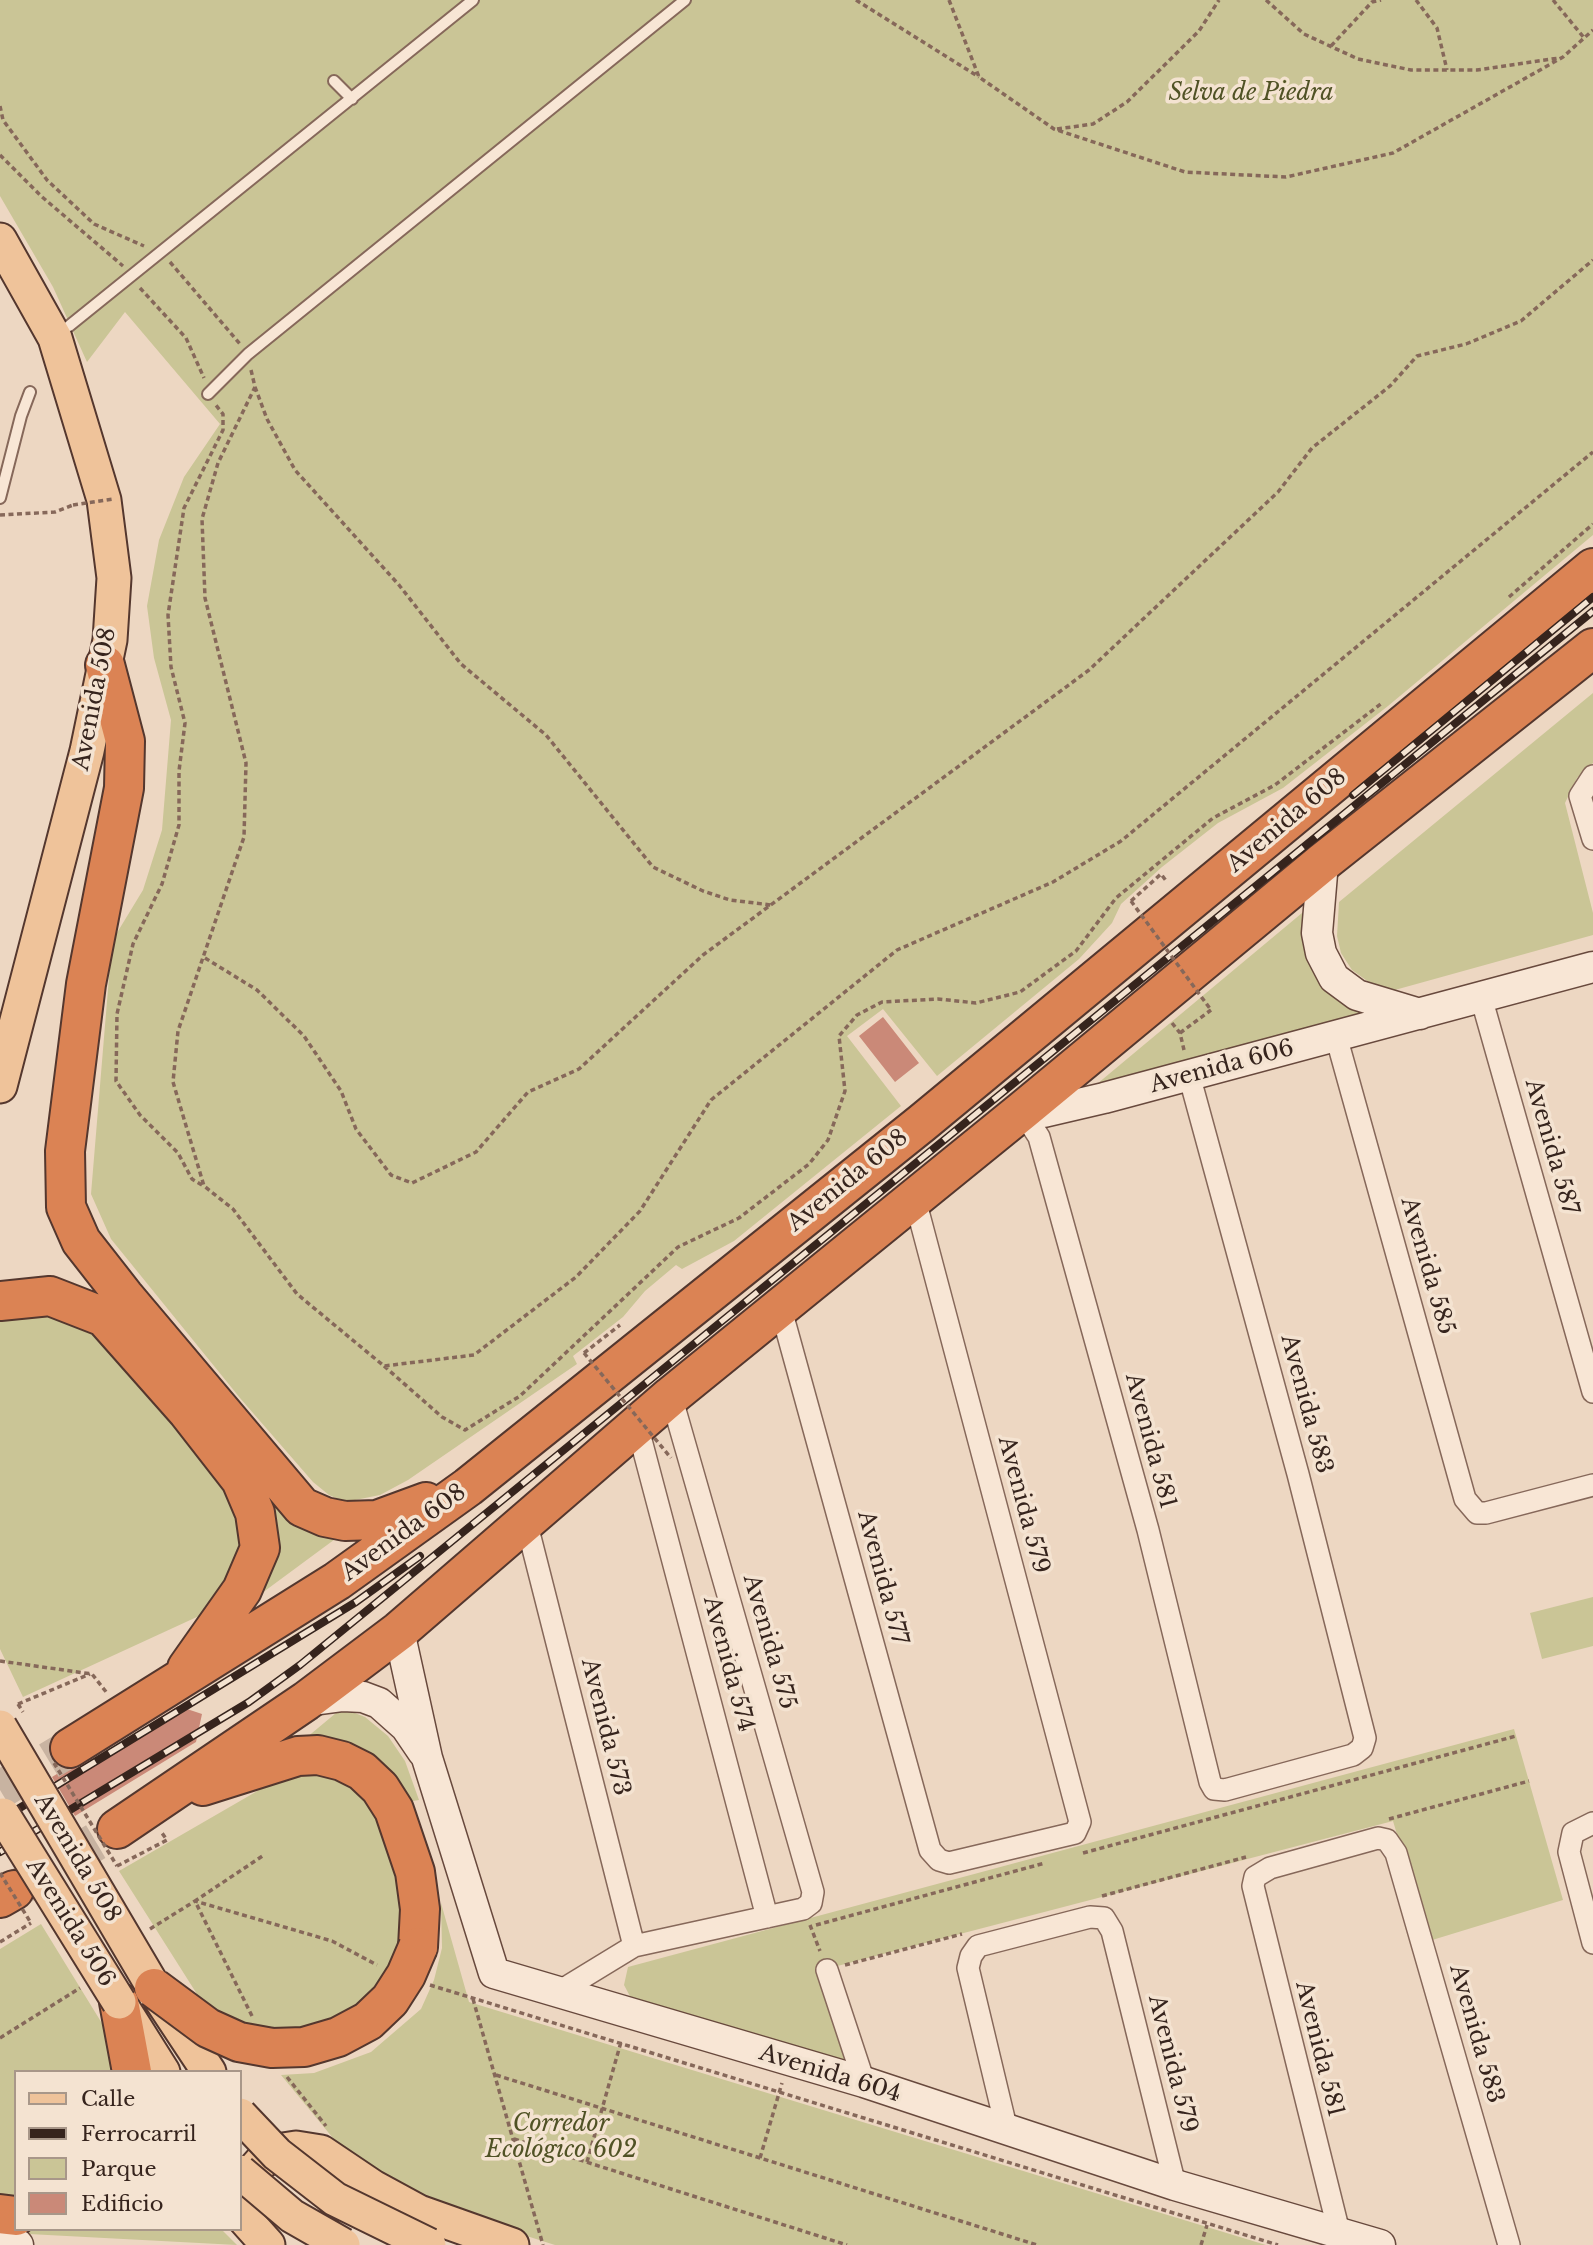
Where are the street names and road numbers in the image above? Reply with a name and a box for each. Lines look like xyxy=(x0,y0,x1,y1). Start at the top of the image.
street label: Avenida 508 xyxy=(68,625,122,773)
street label: Avenida 608 xyxy=(1222,763,1352,879)
street label: Avenida 606 xyxy=(1147,1035,1297,1099)
street label: Avenida 587 xyxy=(1518,1076,1584,1218)
street label: Avenida 608 xyxy=(782,1124,914,1238)
street label: Avenida 585 xyxy=(1394,1194,1460,1338)
street label: Avenida 583 xyxy=(1274,1331,1338,1477)
street label: Avenida 581 xyxy=(1119,1370,1181,1512)
street label: Avenida 579 xyxy=(991,1433,1055,1577)
street label: Avenida 608 xyxy=(336,1479,472,1587)
street label: Avenida 577 xyxy=(851,1508,913,1648)
street label: Avenida 575 xyxy=(737,1571,801,1713)
street label: Avenida 574 xyxy=(697,1593,759,1735)
street label: Avenida 573 xyxy=(575,1656,635,1798)
street label: Avenida 508 xyxy=(28,1789,126,1927)
street label: Avenida 506 xyxy=(20,1854,120,1992)
street label: Avenida 583 xyxy=(1443,1962,1509,2106)
street label: Avenida 581 xyxy=(1289,1978,1349,2120)
street label: Avenida 579 xyxy=(1142,1992,1202,2136)
street label: Avenida 604 xyxy=(756,2039,904,2109)

